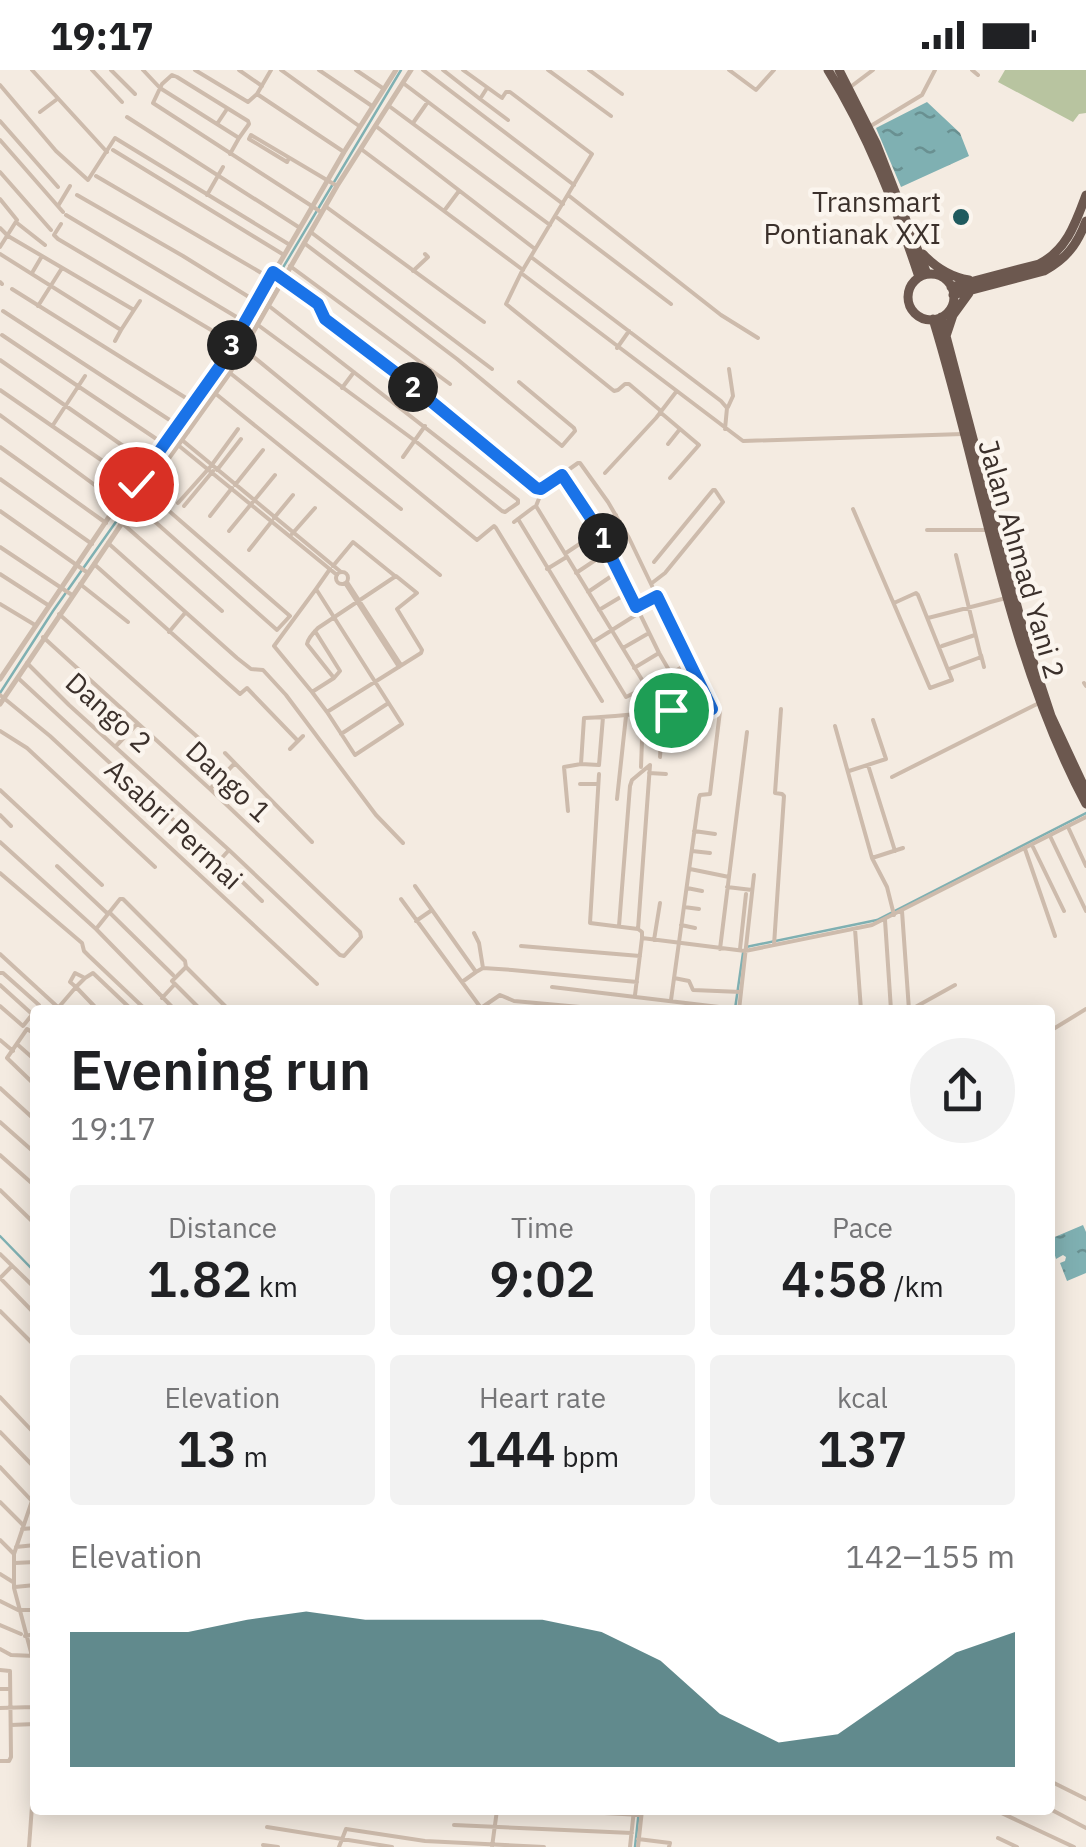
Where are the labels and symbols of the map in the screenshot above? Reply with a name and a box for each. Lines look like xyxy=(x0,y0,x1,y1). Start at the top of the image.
place label: Transmart Pontianak XXI xyxy=(763,183,941,252)
marker: Transmart Pontianak XXI xyxy=(950,206,972,228)
pin: 3 xyxy=(207,320,257,370)
pin: 2 xyxy=(388,362,438,412)
street label: Jalan Ahmad Yani 2 xyxy=(970,435,1074,683)
pin xyxy=(94,442,179,527)
pin: 1 xyxy=(578,513,628,563)
street label: Dango 2 xyxy=(58,664,160,760)
pin xyxy=(629,668,714,753)
street label: Dango 1 xyxy=(179,732,279,830)
street label: Asabri Permai xyxy=(97,751,251,897)

